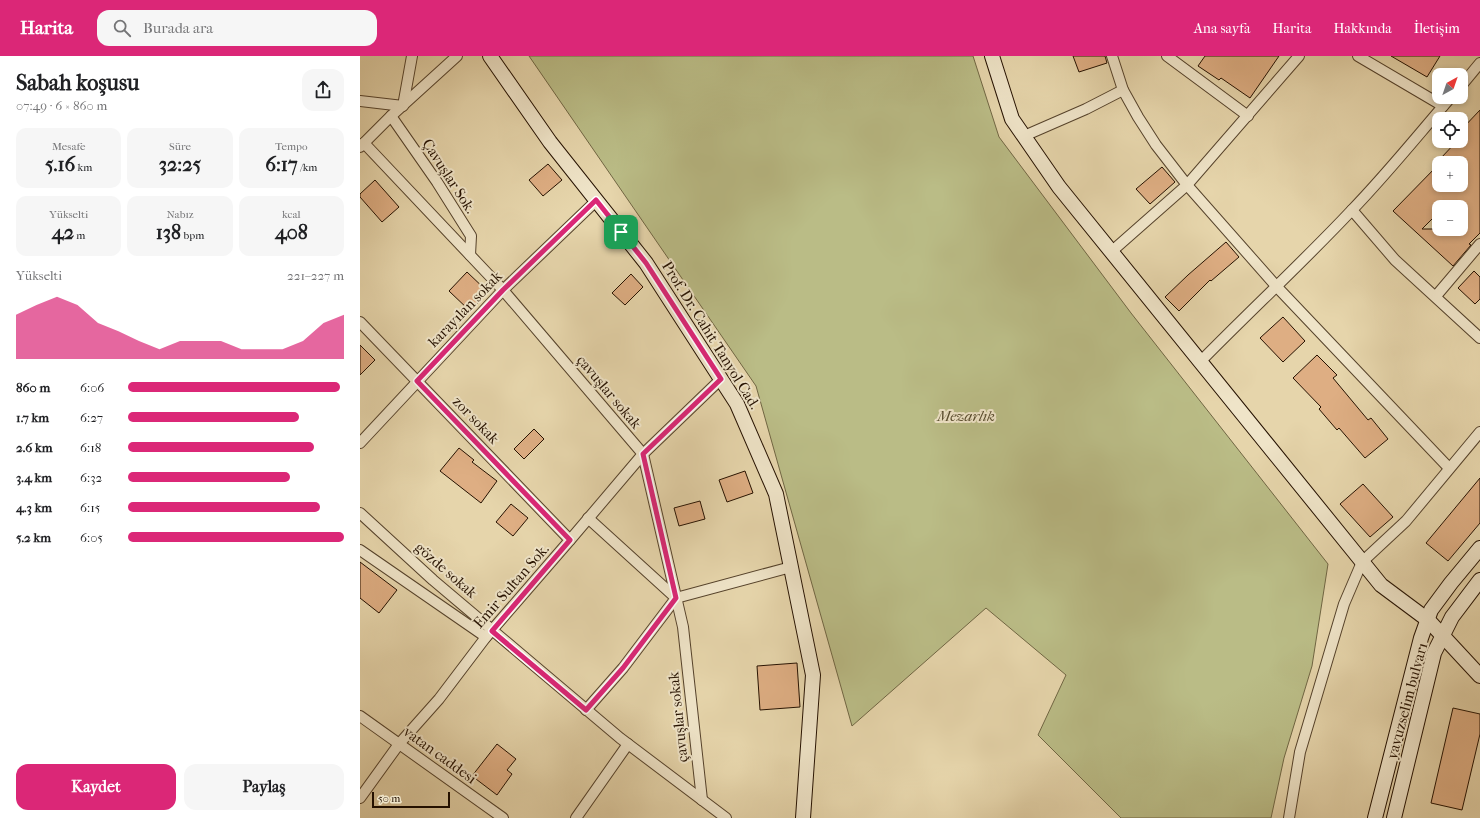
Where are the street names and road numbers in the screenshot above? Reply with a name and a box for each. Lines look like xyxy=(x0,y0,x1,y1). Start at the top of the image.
street label: Çavuşlar Sok. xyxy=(418,135,480,217)
street label: Prof. Dr. Cahit Tanyol Cad. xyxy=(658,258,764,412)
street label: karayılan sokak xyxy=(424,267,506,351)
street label: çavuşlar sokak xyxy=(573,351,645,433)
street label: zor sokak xyxy=(449,392,503,448)
street label: gözde sokak xyxy=(411,538,481,602)
street label: Emir Sultan Sok. xyxy=(469,540,553,632)
street label: yavuzselim bulvarı xyxy=(1383,640,1431,761)
street label: çavuşlar sokak xyxy=(664,671,692,763)
street label: vatan caddesi xyxy=(400,723,480,788)

